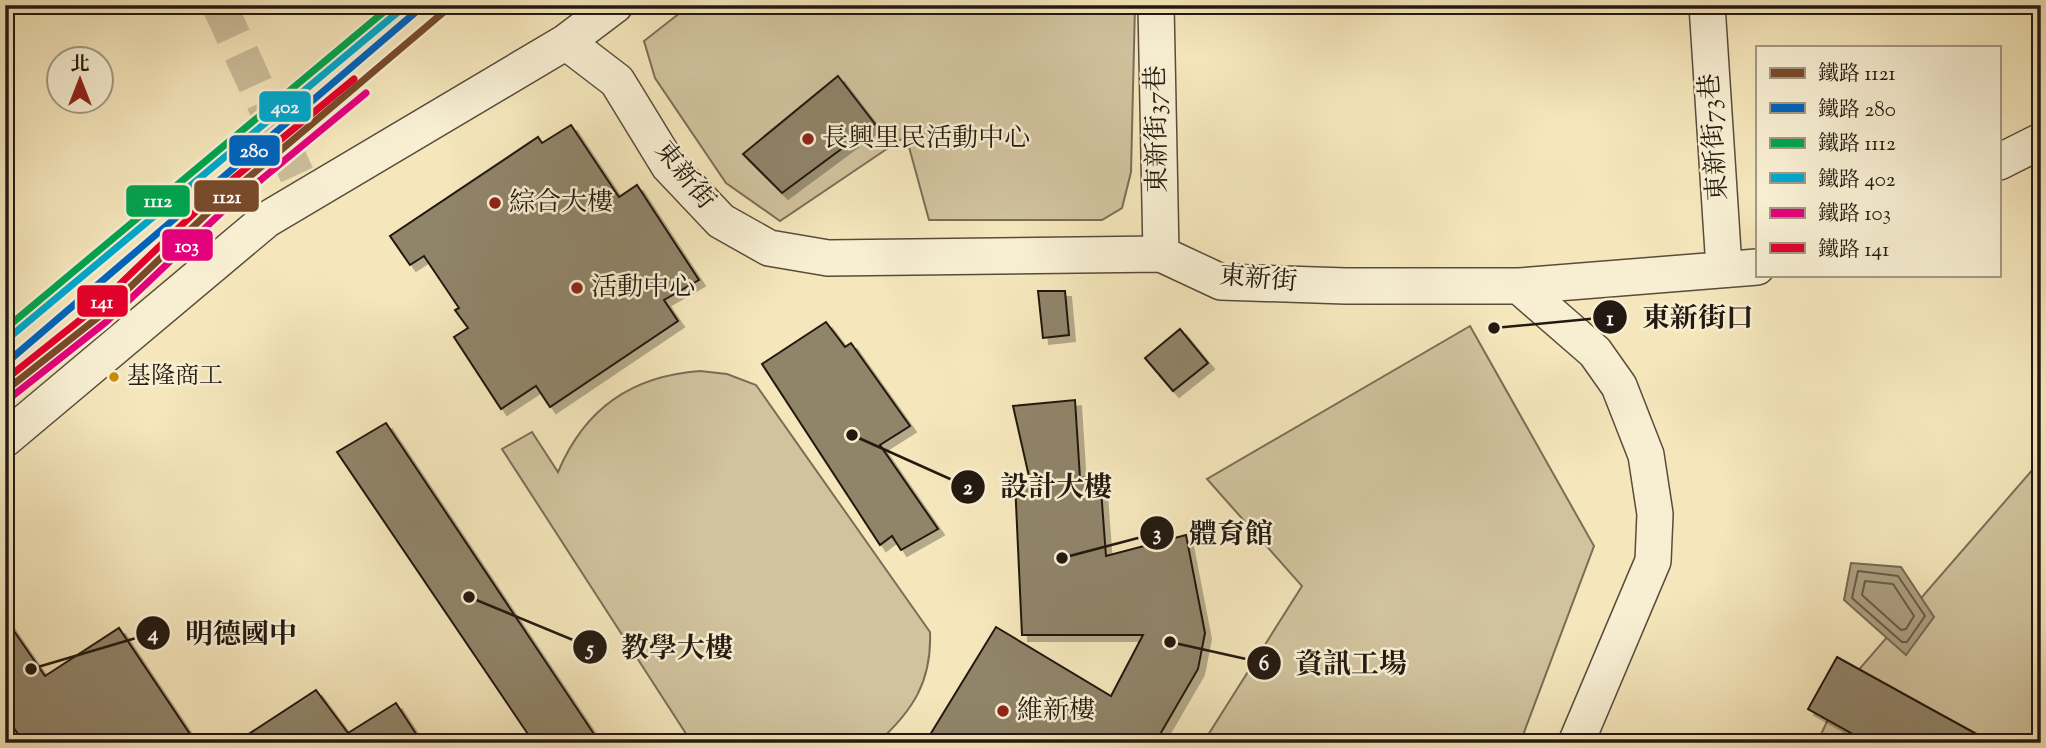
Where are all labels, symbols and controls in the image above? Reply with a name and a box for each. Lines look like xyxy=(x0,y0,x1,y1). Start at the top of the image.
north arrow xyxy=(46,46,116,116)
legend xyxy=(1756,46,2000,276)
text: 北 xyxy=(70,52,90,79)
text: 鐵路 1121 xyxy=(1818,60,1896,90)
street label: 東新街37巷 xyxy=(1138,65,1178,193)
street label: 東新街73巷 xyxy=(1692,72,1738,202)
line badge: 402 xyxy=(258,90,312,123)
text: 402 xyxy=(270,95,299,122)
text: 鐵路 280 xyxy=(1818,96,1896,126)
place label: 長興里民活動中心 xyxy=(822,121,1030,158)
text: 鐵路 1112 xyxy=(1818,130,1896,160)
marker: 長興里民活動中心 xyxy=(800,131,816,147)
line badge: 280 xyxy=(228,134,281,167)
street label: 東新街 xyxy=(645,134,723,218)
text: 280 xyxy=(240,139,268,166)
text: 鐵路 402 xyxy=(1818,166,1896,196)
line badge: 1121 xyxy=(193,179,260,213)
line badge: 1112 xyxy=(125,184,191,218)
text: 1121 xyxy=(213,185,242,212)
place label: 綜合大樓 xyxy=(509,185,613,222)
text: 1112 xyxy=(144,189,172,216)
marker: 綜合大樓 xyxy=(487,195,503,211)
text: 鐵路 103 xyxy=(1818,200,1891,230)
line badge: 103 xyxy=(161,228,214,262)
text: 103 xyxy=(175,234,199,261)
text: 鐵路 141 xyxy=(1818,236,1889,266)
street label: 東新街 xyxy=(1218,258,1298,302)
place label: 活動中心 xyxy=(591,270,695,307)
marker: 活動中心 xyxy=(569,280,585,296)
line badge: 141 xyxy=(76,284,129,318)
text: 141 xyxy=(91,290,114,317)
callout: 東新街口 xyxy=(1593,293,1768,342)
text: 東新街口 xyxy=(1642,300,1754,340)
text: 1 xyxy=(1606,305,1614,335)
place label: 基隆商工 xyxy=(127,360,223,394)
marker: 基隆商工 xyxy=(107,370,121,384)
callout: 設計大樓 xyxy=(951,462,1126,511)
text: 設計大樓 xyxy=(1000,469,1112,509)
text: 2 xyxy=(963,474,973,504)
callout: 體育館 xyxy=(1140,509,1287,558)
text: 體育館 xyxy=(1189,516,1273,556)
text: 3 xyxy=(1153,520,1161,550)
callout: 明德國中 xyxy=(136,608,311,657)
text: 明德國中 xyxy=(185,616,297,656)
text: 4 xyxy=(147,620,159,650)
callout: 教學大樓 xyxy=(572,623,747,672)
text: 教學大樓 xyxy=(621,630,733,670)
text: 5 xyxy=(584,635,594,665)
callout: 資訊工場 xyxy=(1246,638,1421,687)
text: 資訊工場 xyxy=(1295,646,1407,686)
text: 6 xyxy=(1259,650,1269,680)
place label: 維新樓 xyxy=(1017,693,1095,730)
marker: 維新樓 xyxy=(995,703,1011,719)

